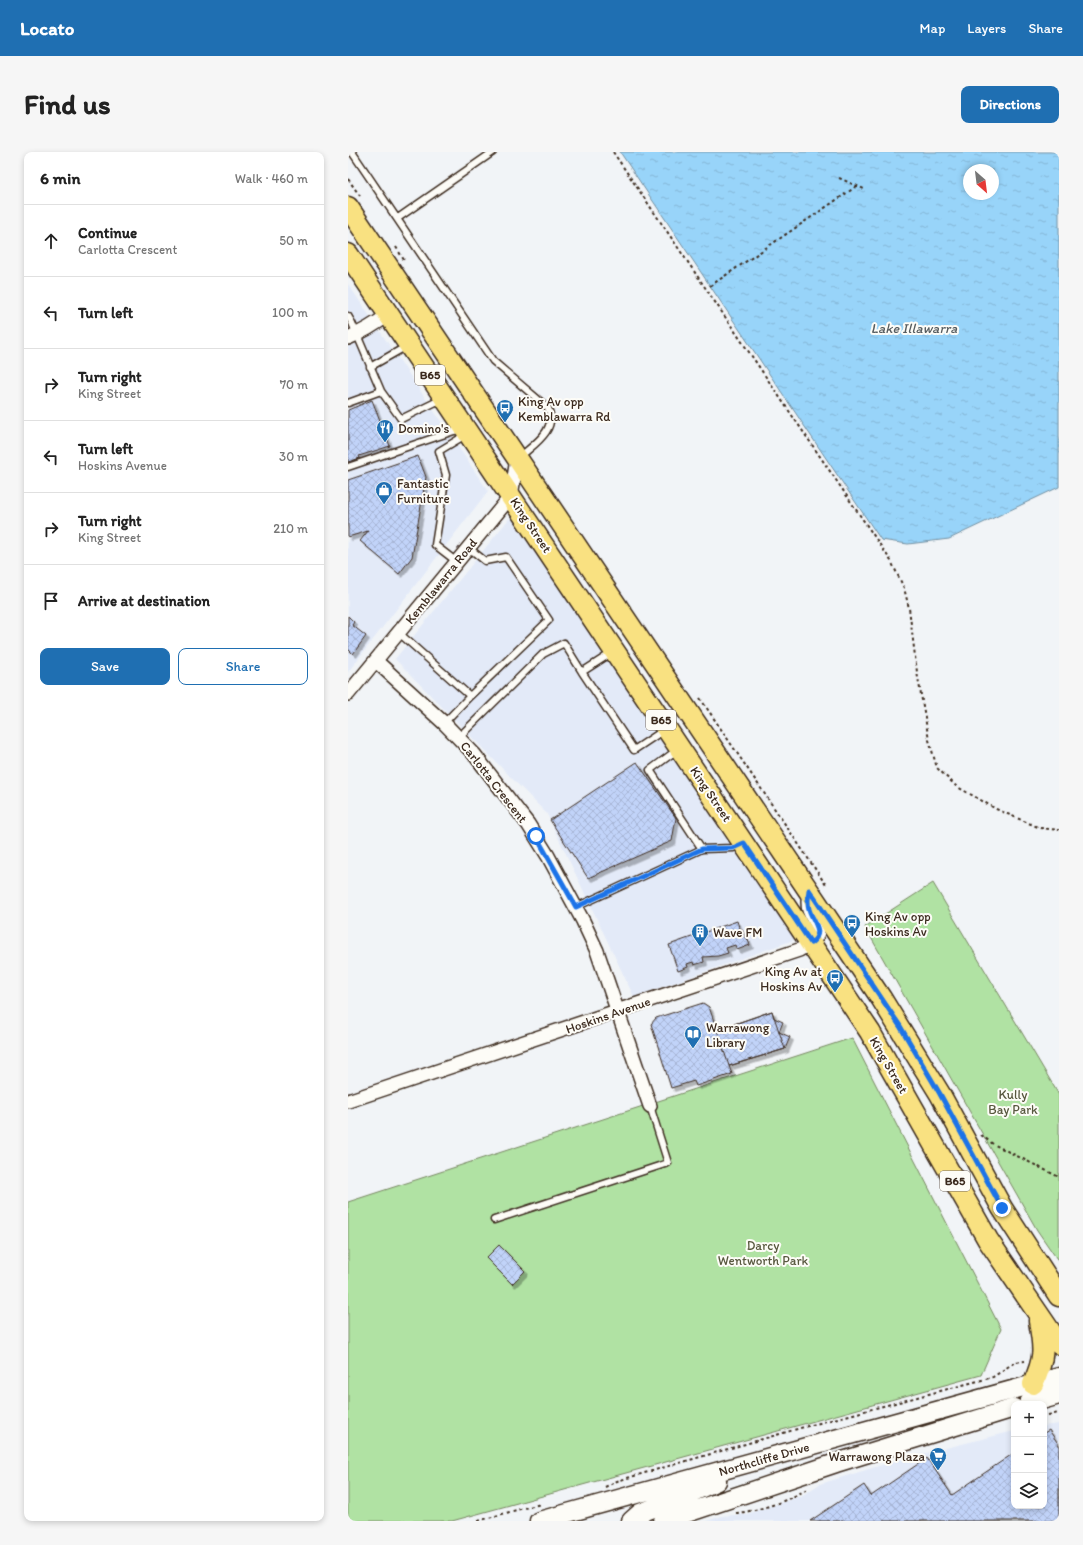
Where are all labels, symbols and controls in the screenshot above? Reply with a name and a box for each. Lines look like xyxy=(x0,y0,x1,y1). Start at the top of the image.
text: Locato xyxy=(20,17,74,40)
text: Map xyxy=(920,20,945,37)
text: Layers xyxy=(967,20,1006,37)
text: Share xyxy=(1028,20,1063,37)
button: Directions xyxy=(961,86,1059,123)
text: Find us xyxy=(24,87,111,121)
north arrow xyxy=(963,164,999,200)
text: 6 min xyxy=(40,168,81,188)
text: Walk · 460 m xyxy=(235,171,308,186)
text: Continue xyxy=(78,224,137,242)
icon: ahead xyxy=(40,230,62,252)
text: 50 m xyxy=(279,233,308,248)
text: Carlotta Crescent xyxy=(78,242,177,257)
icon: left xyxy=(40,302,62,324)
text: Turn left xyxy=(78,304,133,322)
text: 100 m xyxy=(272,305,308,320)
water label: Lake Illawarra xyxy=(871,320,958,337)
road number: B65 xyxy=(415,365,445,385)
text: Turn right xyxy=(78,368,142,386)
icon: right xyxy=(40,374,62,396)
text: 70 m xyxy=(280,377,308,392)
text: King Street xyxy=(78,386,141,401)
place label: King Av opp Kemblawarra Rd xyxy=(518,394,611,424)
bus stop icon: King Av opp Kemblawarra Rd xyxy=(495,398,515,423)
restaurant icon: Domino's xyxy=(375,418,395,443)
place label: Domino's xyxy=(398,421,449,436)
text: Turn left xyxy=(78,440,133,458)
icon: left xyxy=(40,446,62,468)
text: 30 m xyxy=(279,449,308,464)
text: Hoskins Avenue xyxy=(78,458,167,473)
place label: Fantastic Furniture xyxy=(397,476,450,506)
shop icon: Fantastic Furniture xyxy=(374,480,394,505)
street label: King Street xyxy=(507,495,555,555)
text: Turn right xyxy=(78,512,142,530)
icon: right xyxy=(40,518,62,540)
text: 210 m xyxy=(273,521,308,536)
text: King Street xyxy=(78,530,141,545)
street label: Kemblawarra Road xyxy=(402,535,480,627)
icon: arrive xyxy=(40,590,62,612)
text: Arrive at destination xyxy=(78,592,210,610)
button: Save xyxy=(40,648,170,685)
button: Share xyxy=(178,648,308,685)
road number: B65 xyxy=(646,710,676,730)
street label: Carlotta Crescent xyxy=(458,738,531,826)
street label: King Street xyxy=(687,764,735,824)
route start xyxy=(527,827,545,845)
place label: King Av opp Hoskins Av xyxy=(865,909,931,939)
bus stop icon: King Av opp Hoskins Av xyxy=(842,913,862,938)
building icon: Wave FM xyxy=(690,922,710,947)
place label: Wave FM xyxy=(713,925,762,940)
place label: King Av at Hoskins Av xyxy=(760,964,822,994)
bus stop icon: King Av at Hoskins Av xyxy=(825,968,845,993)
street label: Hoskins Avenue xyxy=(564,993,652,1037)
place label: Warrawong Library xyxy=(706,1020,770,1050)
library icon: Warrawong Library xyxy=(683,1024,703,1049)
street label: King Street xyxy=(867,1034,911,1096)
park label: Kully Bay Park xyxy=(988,1087,1038,1117)
road number: B65 xyxy=(940,1171,970,1191)
route end xyxy=(993,1199,1011,1217)
park label: Darcy Wentworth Park xyxy=(718,1238,809,1268)
map controls xyxy=(1011,1401,1047,1509)
button: + xyxy=(1011,1401,1047,1437)
button: − xyxy=(1011,1437,1047,1473)
street label: Northcliffe Drive xyxy=(717,1439,811,1479)
supermarket icon: Warrawong Plaza xyxy=(928,1446,948,1471)
place label: Warrawong Plaza xyxy=(828,1449,926,1464)
button: layers xyxy=(1011,1473,1047,1509)

